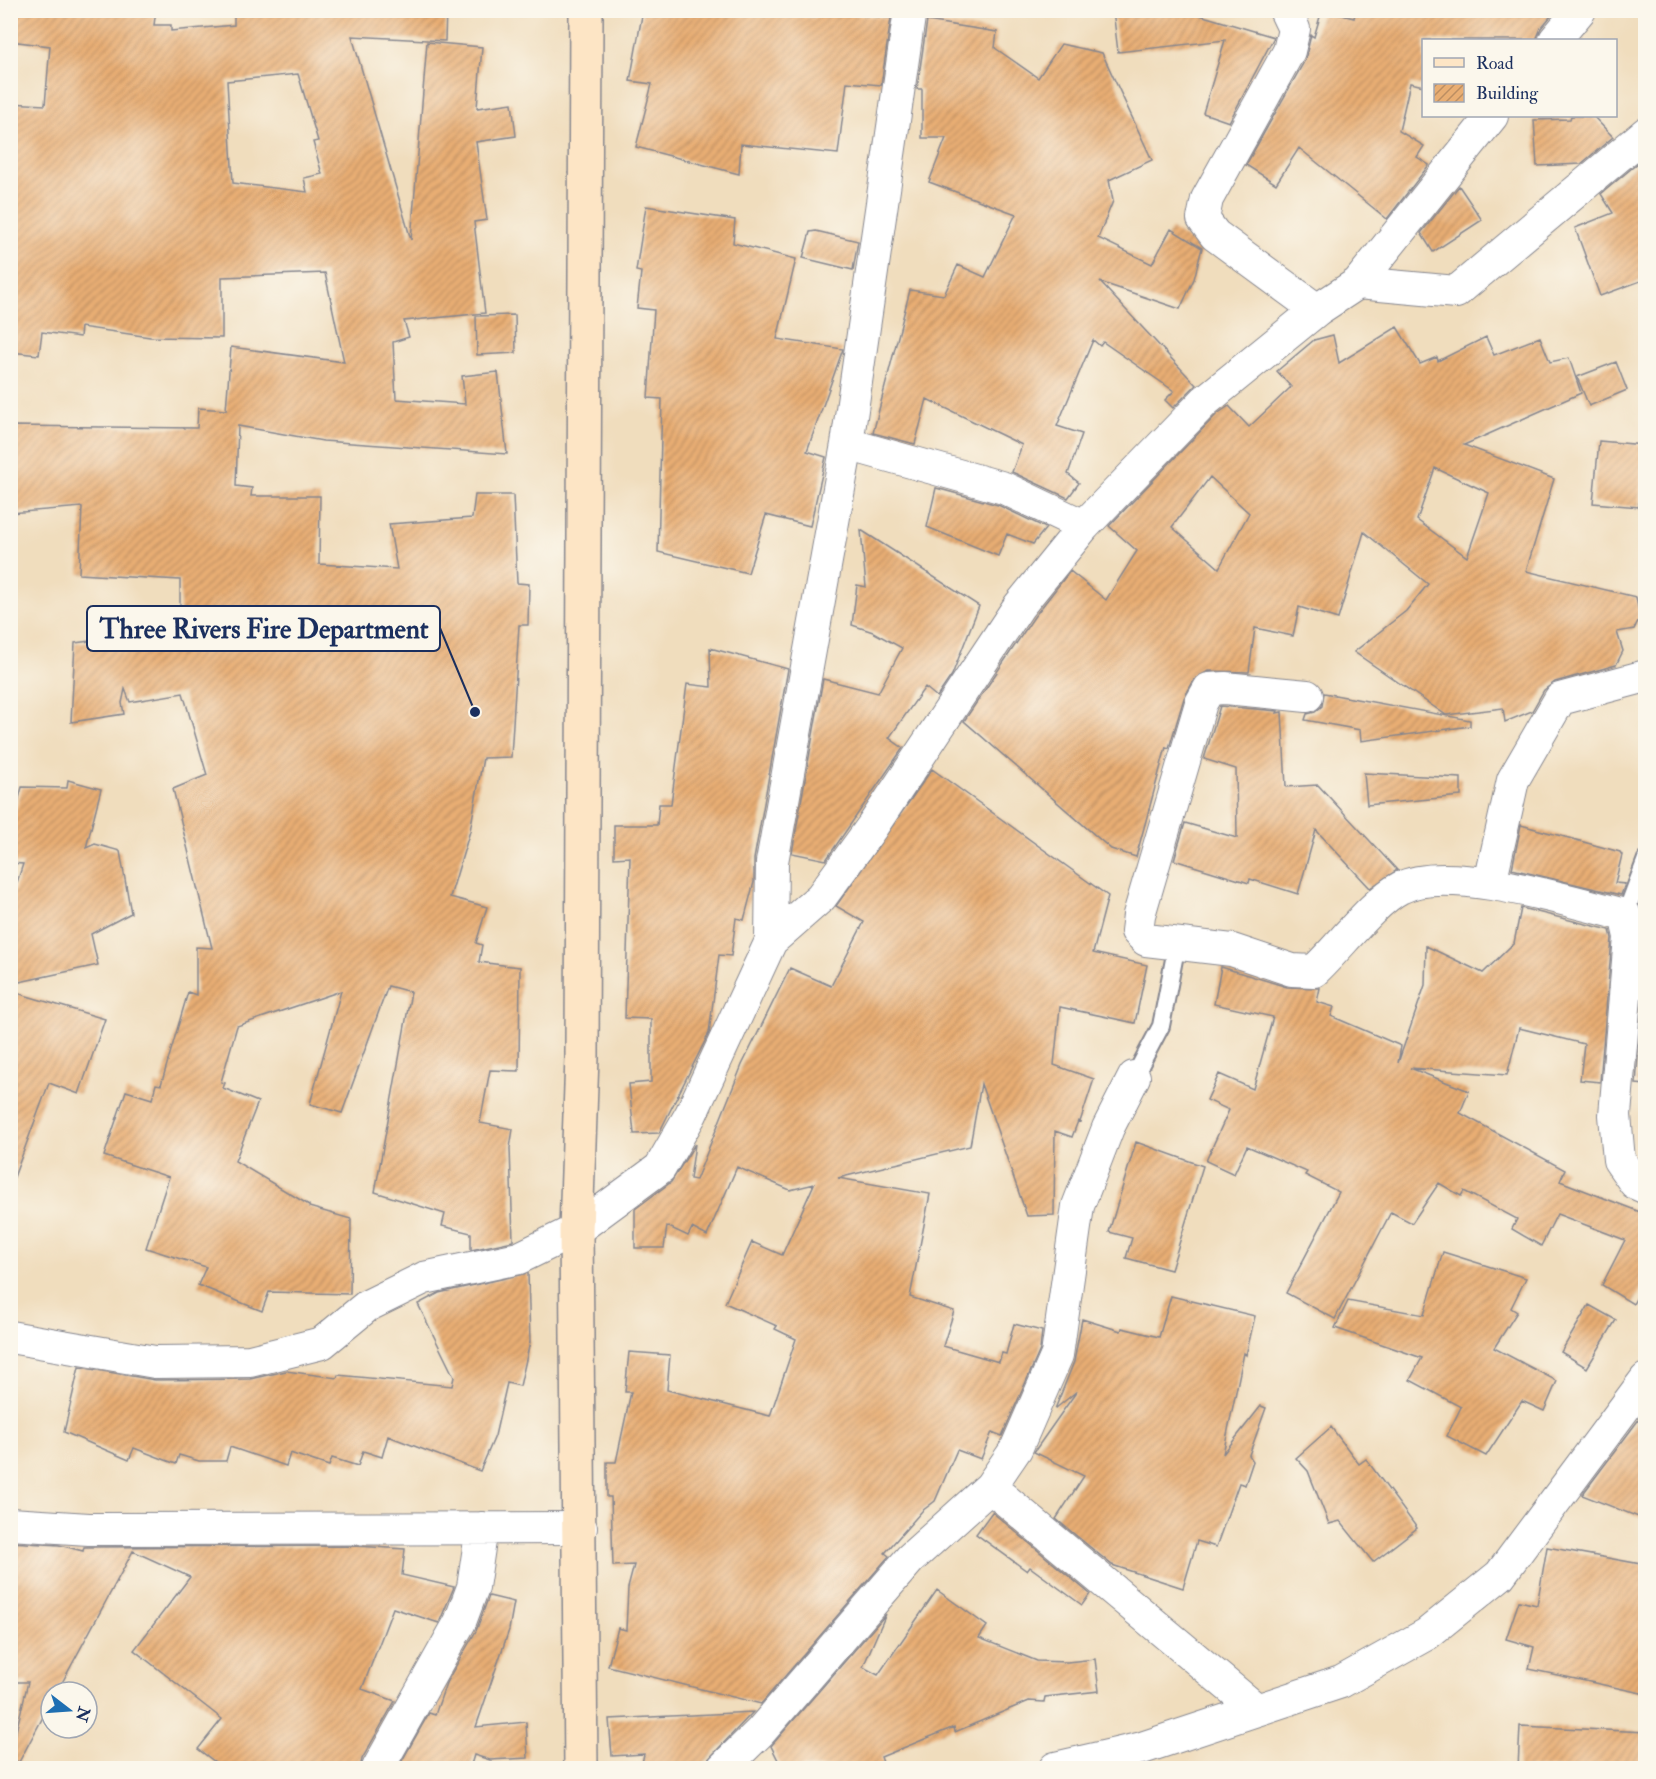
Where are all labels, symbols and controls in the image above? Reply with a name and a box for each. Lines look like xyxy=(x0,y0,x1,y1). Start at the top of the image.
legend xyxy=(1422,39,1617,117)
text: Road xyxy=(1476,52,1514,75)
text: Building xyxy=(1476,82,1539,105)
callout: Three Rivers Fire Department xyxy=(87,606,440,651)
text: Three Rivers Fire Department xyxy=(99,613,429,647)
north arrow xyxy=(39,1680,99,1740)
text: N xyxy=(71,1703,94,1725)

